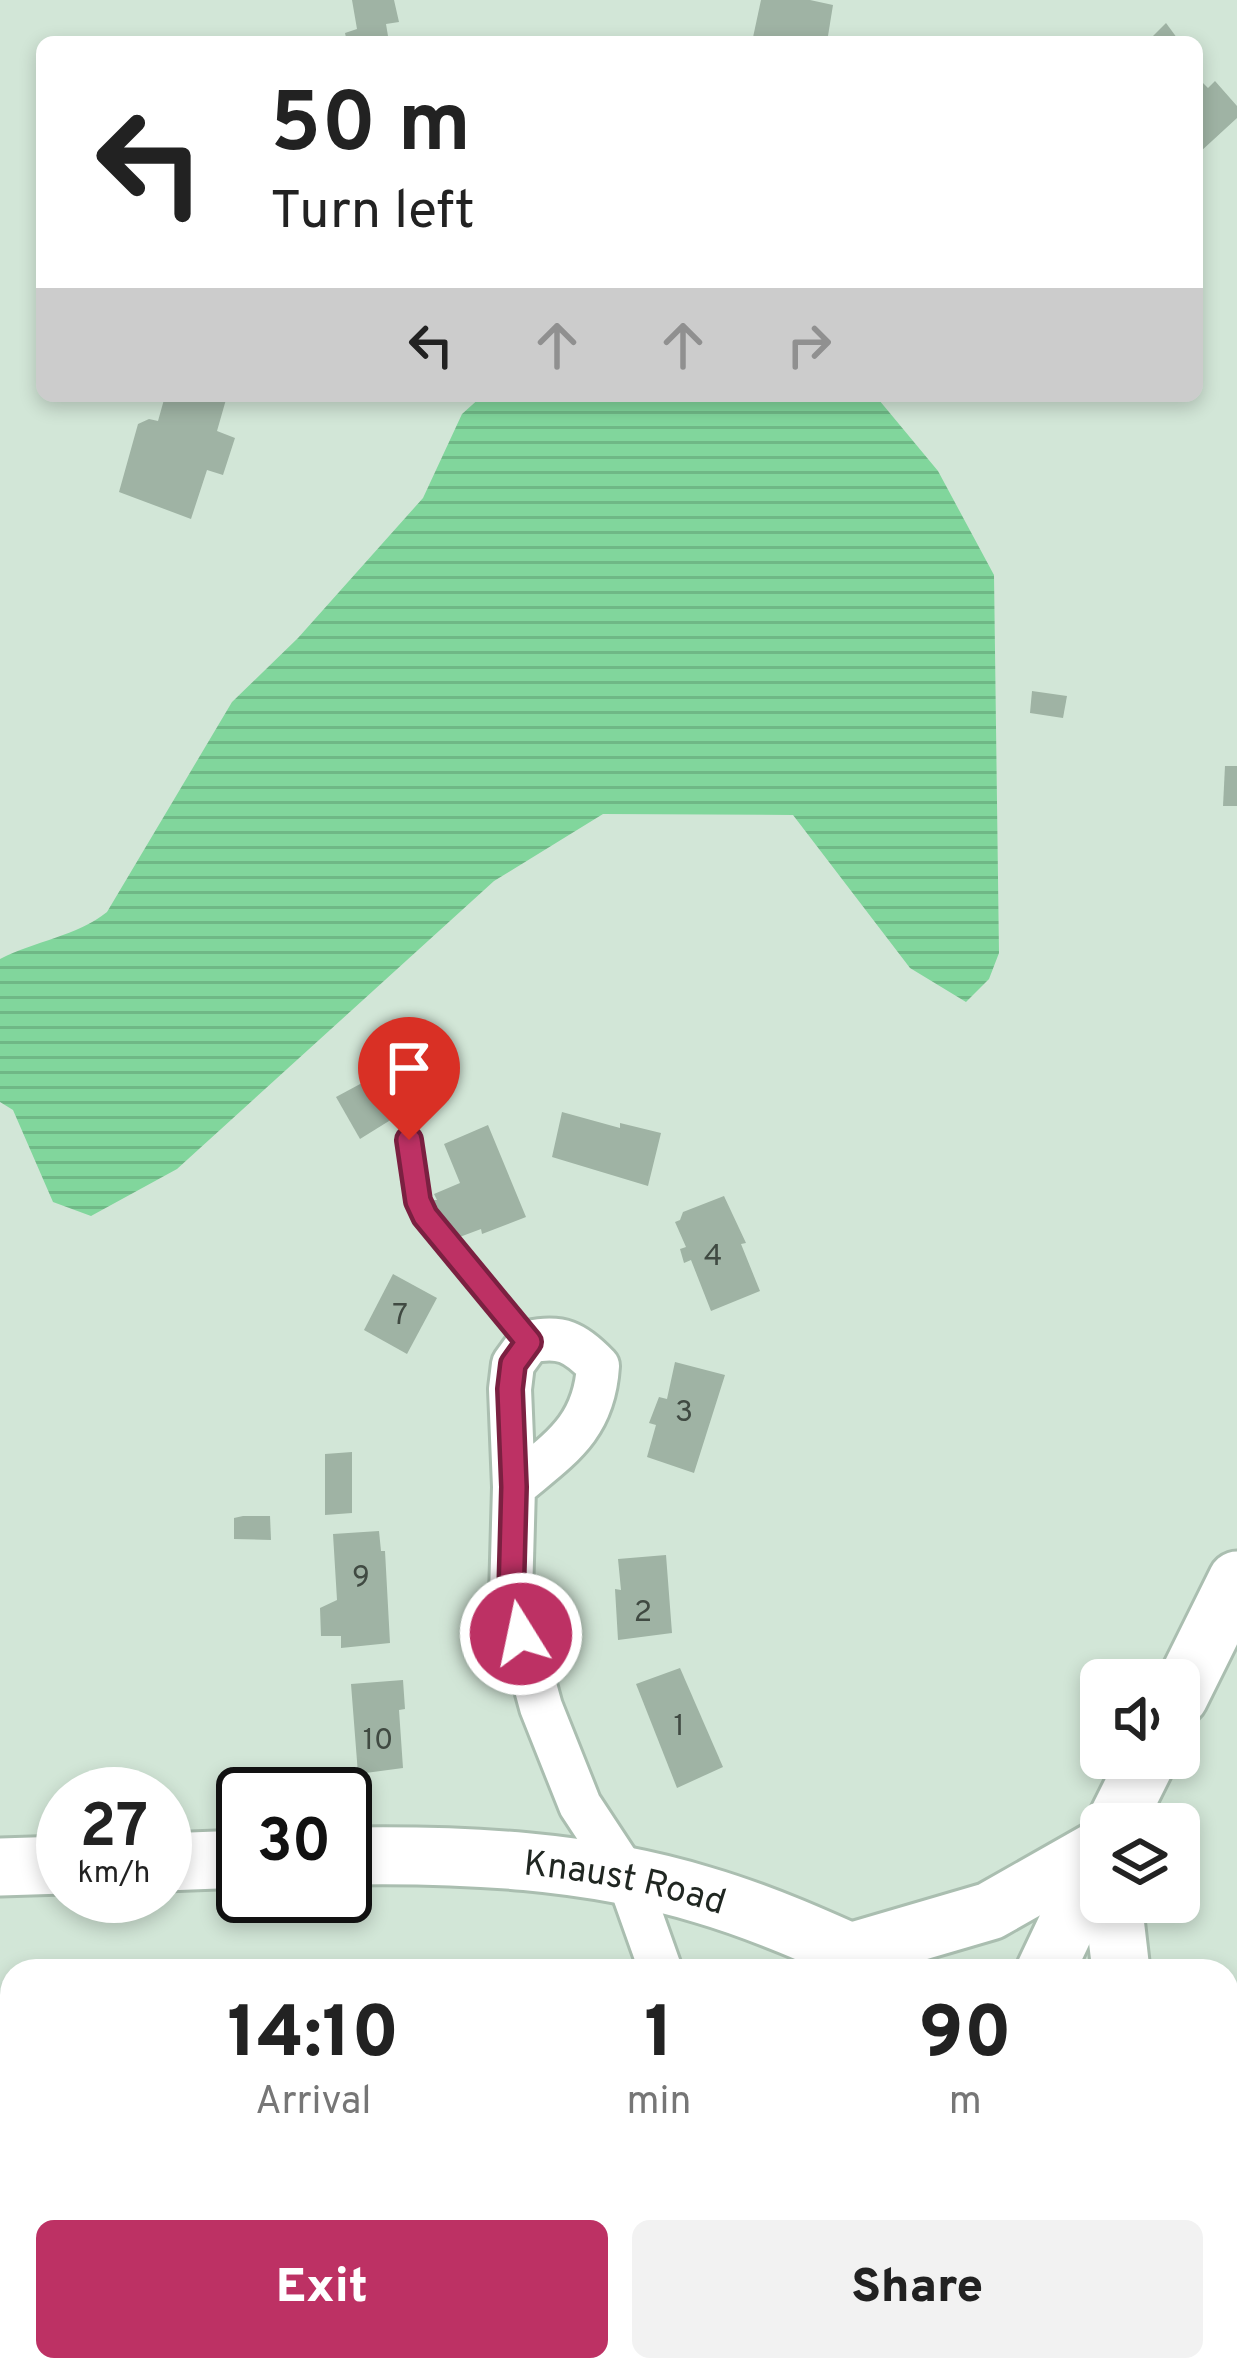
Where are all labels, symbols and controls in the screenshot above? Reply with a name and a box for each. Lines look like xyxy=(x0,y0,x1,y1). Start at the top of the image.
text: 50 m xyxy=(270,75,471,181)
icon: left xyxy=(72,84,228,240)
text: Turn left xyxy=(270,179,475,248)
icon: left xyxy=(398,312,464,378)
icon: ahead xyxy=(524,312,590,378)
icon: ahead xyxy=(650,312,716,378)
icon: right xyxy=(776,312,842,378)
pin xyxy=(358,1017,460,1140)
icon: arrive xyxy=(376,1035,442,1101)
house number: 4 xyxy=(704,1239,722,1276)
house number: 7 xyxy=(392,1298,408,1335)
house number: 3 xyxy=(675,1395,693,1432)
house number: 9 xyxy=(352,1560,370,1597)
position arrow xyxy=(458,1571,584,1697)
house number: 2 xyxy=(634,1595,652,1632)
map controls xyxy=(1080,1659,1200,1923)
button: sound xyxy=(1080,1659,1200,1779)
house number: 1 xyxy=(673,1709,685,1746)
house number: 10 xyxy=(363,1723,393,1760)
speed limit sign: 30 xyxy=(216,1767,372,1923)
text: 27 xyxy=(80,1792,148,1868)
button: layers xyxy=(1080,1803,1200,1923)
street label: Knaust Road xyxy=(521,1843,731,1928)
text: km/h xyxy=(78,1856,150,1893)
text: 14:10 xyxy=(227,1991,399,2083)
text: 1 xyxy=(644,1991,674,2083)
text: 90 xyxy=(919,1991,1012,2083)
text: Arrival xyxy=(255,2079,371,2128)
text: min xyxy=(627,2079,691,2128)
text: m xyxy=(949,2079,982,2128)
button: Exit xyxy=(36,2220,608,2358)
button: Share xyxy=(632,2220,1203,2358)

